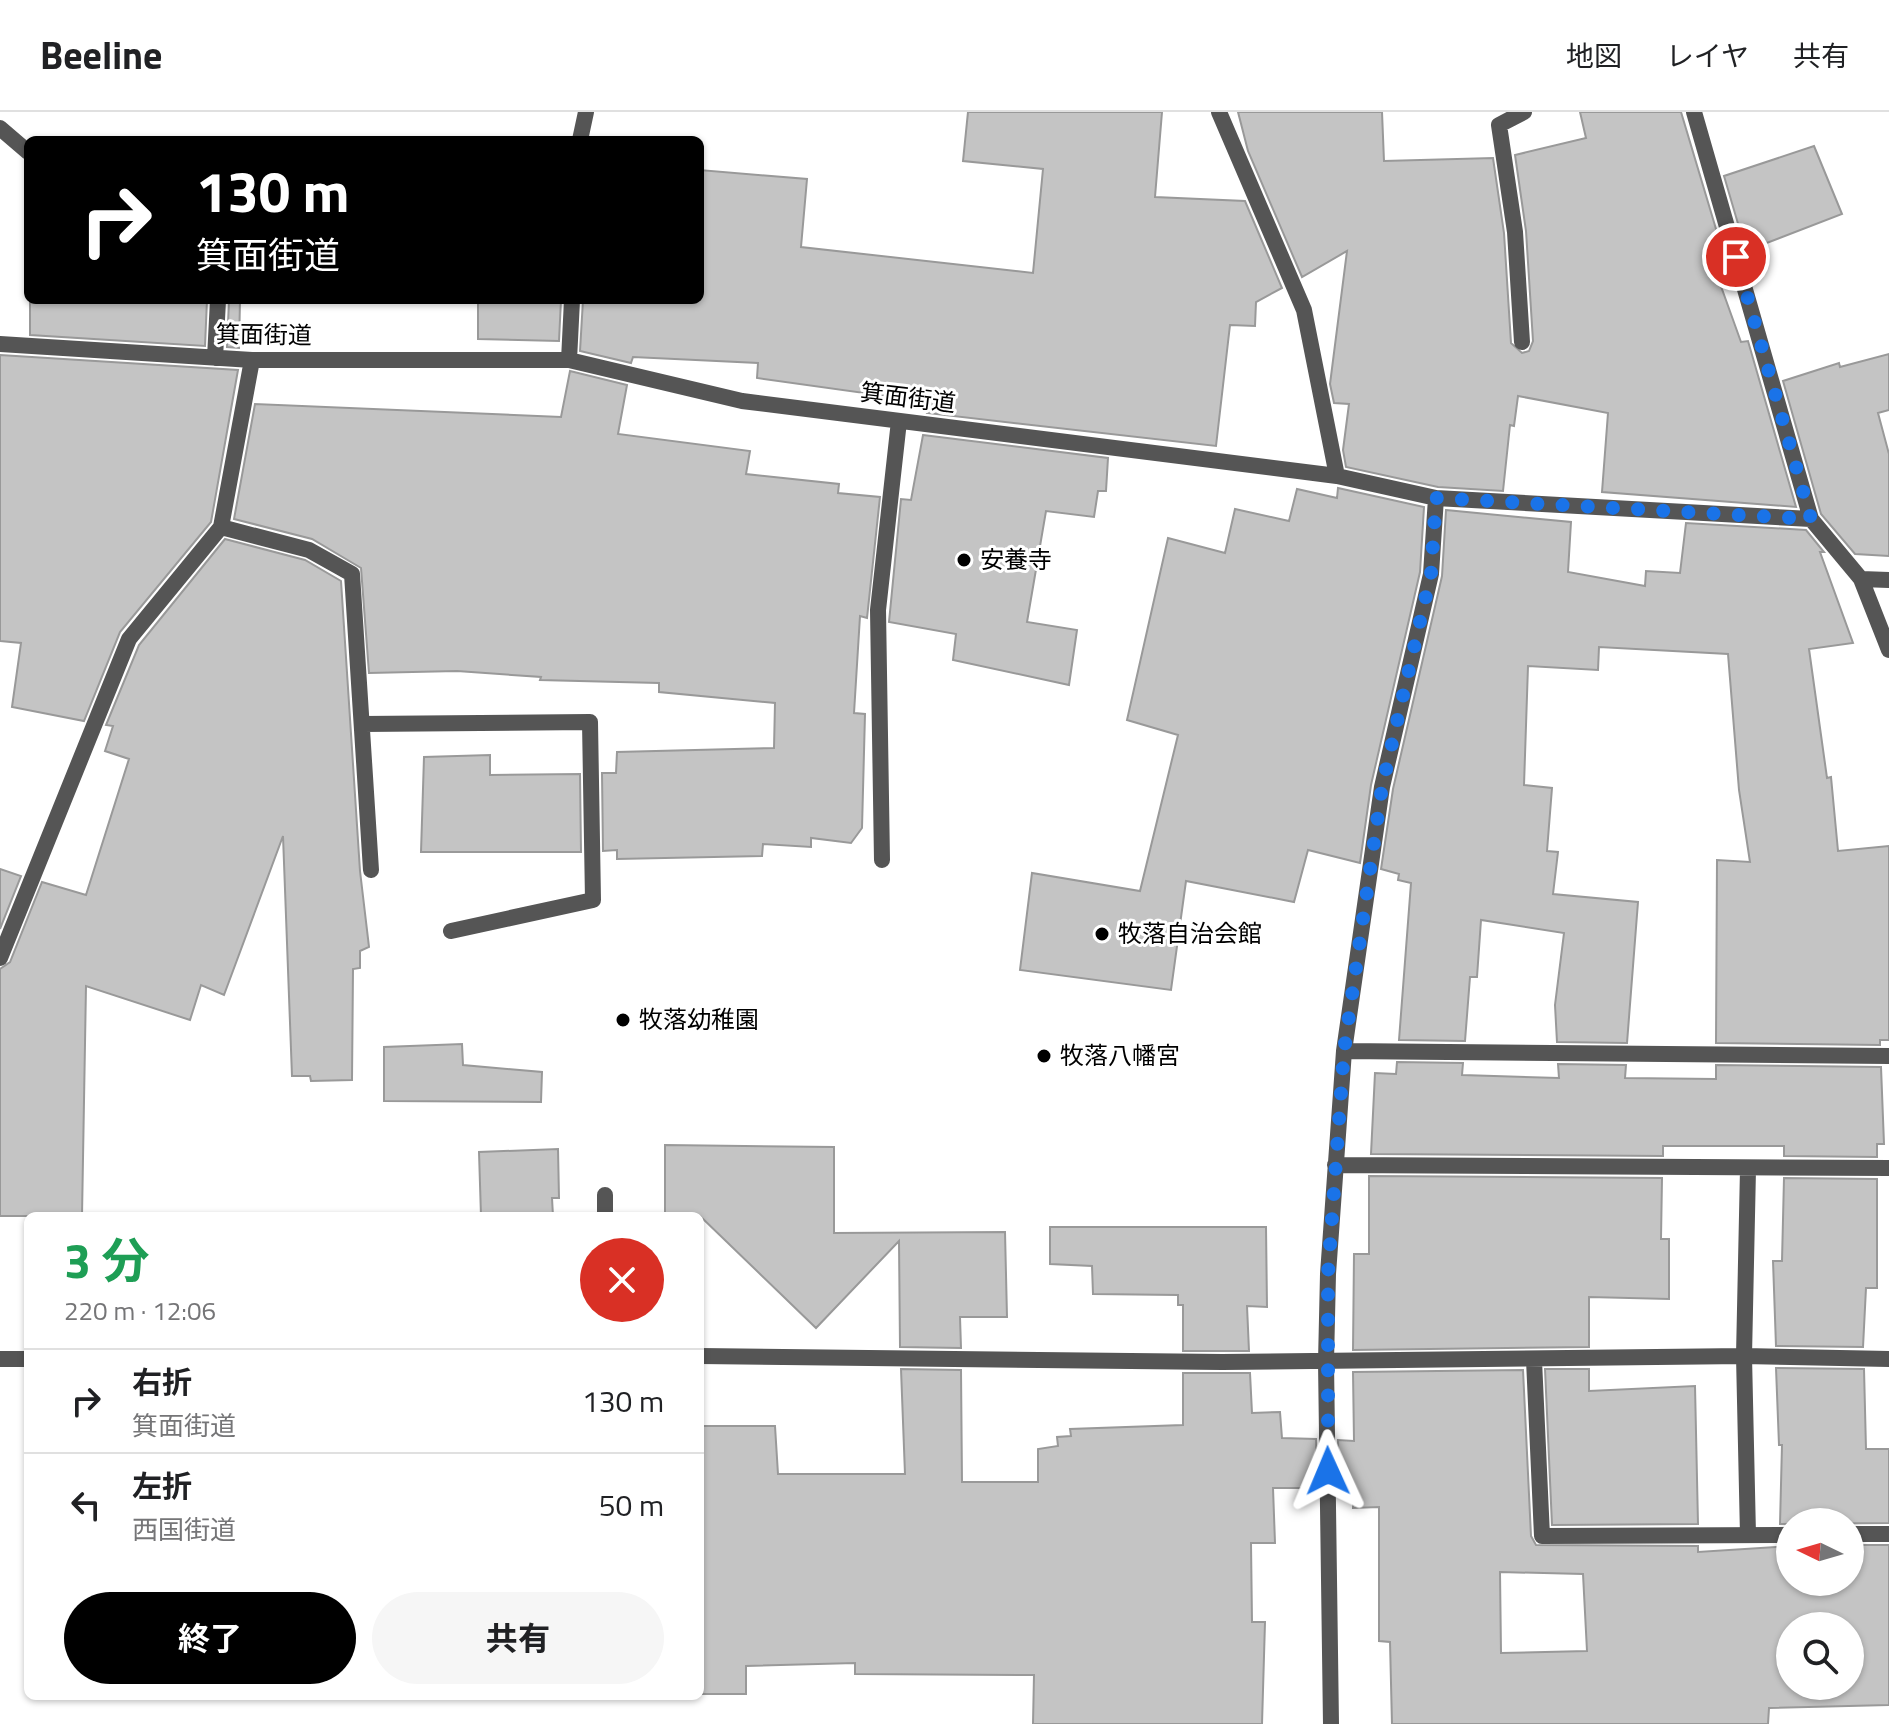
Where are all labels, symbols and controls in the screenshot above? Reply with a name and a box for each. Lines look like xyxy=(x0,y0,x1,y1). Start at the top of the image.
text: Beeline xyxy=(40,26,162,84)
text: 地図 xyxy=(1566,34,1622,77)
text: レイヤ xyxy=(1666,34,1749,77)
text: 共有 xyxy=(1793,34,1849,77)
text: 130 m xyxy=(196,149,349,234)
icon: right xyxy=(64,168,168,272)
pin xyxy=(1702,223,1770,291)
text: 箕面街道 xyxy=(196,227,340,282)
icon: arrive xyxy=(1714,235,1758,279)
street label: 箕面街道 xyxy=(216,315,312,353)
street label: 箕面街道 xyxy=(858,373,958,421)
place label: 安養寺 xyxy=(980,541,1052,577)
marker: 安養寺 xyxy=(955,551,973,569)
place label: 牧落自治会館 xyxy=(1118,915,1262,951)
marker: 牧落自治会館 xyxy=(1093,925,1111,943)
place label: 牧落幼稚園 xyxy=(639,1001,759,1037)
marker: 牧落幼稚園 xyxy=(614,1011,632,1029)
place label: 牧落八幡宮 xyxy=(1060,1037,1180,1073)
marker: 牧落八幡宮 xyxy=(1035,1047,1053,1065)
text: 3 分 xyxy=(64,1224,149,1297)
button: close xyxy=(580,1238,664,1322)
text: 220 m · 12:06 xyxy=(64,1291,216,1330)
text: 右折 xyxy=(132,1359,192,1405)
text: 130 m xyxy=(582,1378,664,1424)
icon: right xyxy=(64,1379,108,1423)
text: 箕面街道 xyxy=(132,1406,236,1445)
position arrow xyxy=(1286,1429,1370,1513)
text: 左折 xyxy=(132,1463,192,1509)
text: 50 m xyxy=(599,1482,664,1528)
icon: left xyxy=(64,1483,108,1527)
north arrow xyxy=(1776,1508,1864,1596)
map controls xyxy=(1776,1508,1864,1700)
text: 西国街道 xyxy=(132,1510,236,1549)
button: 終了 xyxy=(64,1592,356,1684)
button: 共有 xyxy=(372,1592,664,1684)
button: search xyxy=(1776,1612,1864,1700)

